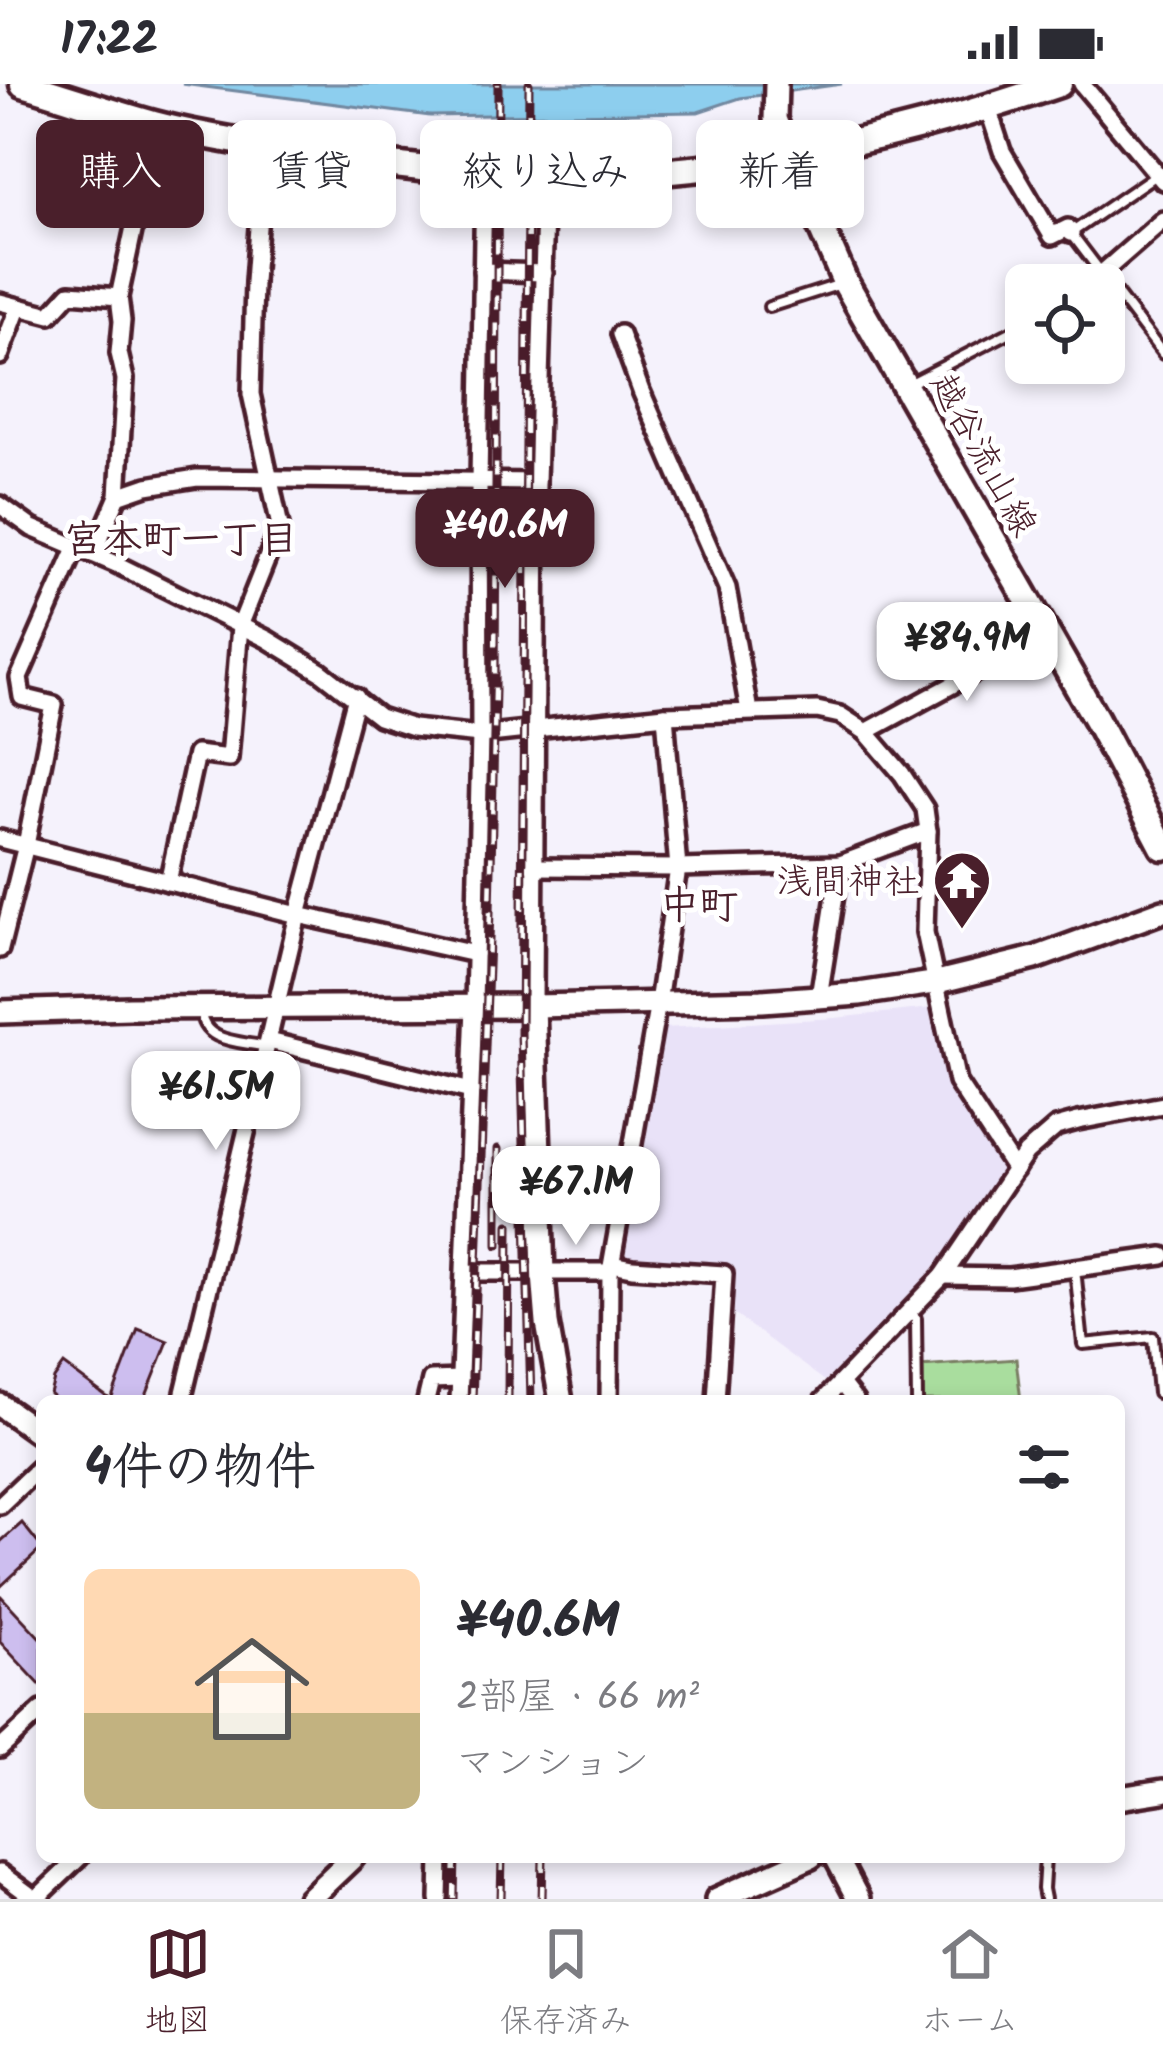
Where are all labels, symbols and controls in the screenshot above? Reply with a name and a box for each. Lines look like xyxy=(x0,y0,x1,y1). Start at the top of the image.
text: 17:22 xyxy=(60,6,158,78)
chip: 購入 xyxy=(36,120,204,228)
chip: 賃貸 xyxy=(228,120,396,228)
chip: 絞り込み xyxy=(420,120,672,228)
chip: 新着 xyxy=(696,120,864,228)
map controls xyxy=(1005,264,1125,384)
button: locate xyxy=(1005,264,1125,384)
street label: 越谷流山線 xyxy=(913,363,1051,548)
pin: ¥40.6M xyxy=(407,489,603,591)
text: ¥40.6M xyxy=(442,497,568,559)
district label: 宮本町一丁目 xyxy=(64,511,298,573)
pin: ¥84.9M xyxy=(869,602,1065,704)
text: ¥84.9M xyxy=(904,610,1030,672)
temple icon: 浅間神社 xyxy=(931,849,993,931)
place label: 浅間神社 xyxy=(776,855,920,912)
district label: 中町 xyxy=(660,877,738,939)
pin: ¥61.5M xyxy=(118,1051,314,1153)
text: ¥61.5M xyxy=(158,1059,274,1121)
pin: ¥67.1M xyxy=(478,1146,674,1248)
text: ¥67.1M xyxy=(519,1154,633,1216)
text: 4件の物件 xyxy=(84,1429,316,1510)
icon: filters xyxy=(1011,1434,1077,1500)
text: ¥40.6M xyxy=(456,1583,620,1664)
icon: home xyxy=(180,1617,324,1761)
text: 2部屋 · 66 m² xyxy=(456,1668,699,1730)
text: マンション xyxy=(456,1734,649,1796)
tab: 地図 xyxy=(145,1921,211,2049)
tab: 保存済み xyxy=(500,1921,632,2049)
tab: ホーム xyxy=(921,1921,1018,2049)

